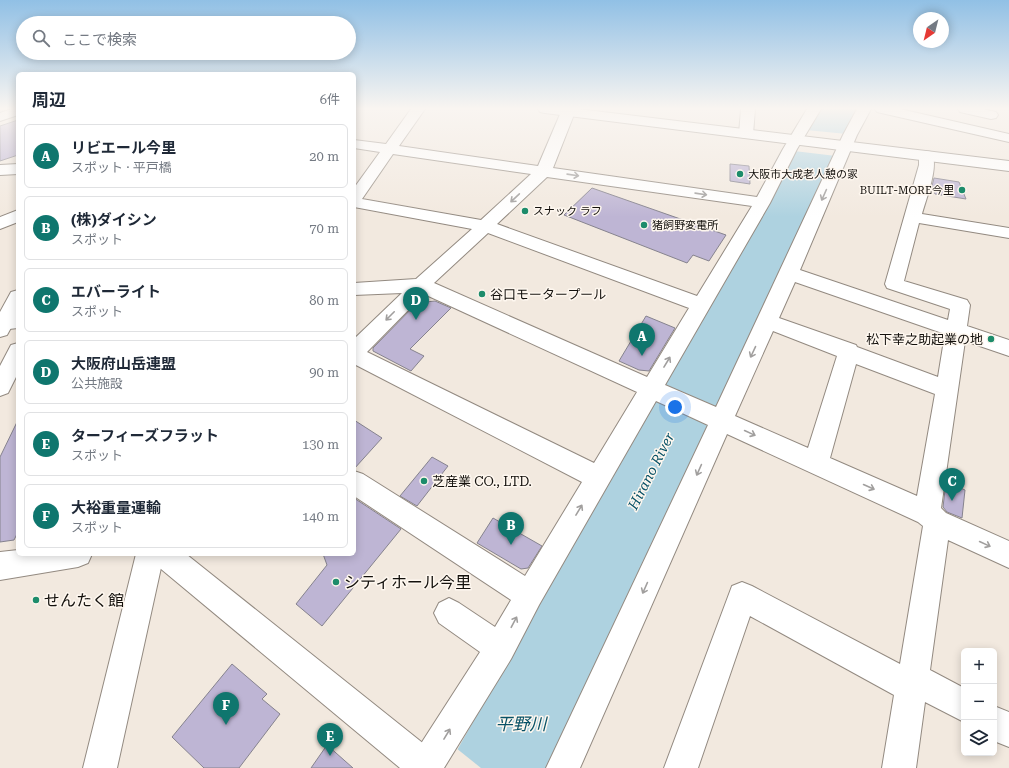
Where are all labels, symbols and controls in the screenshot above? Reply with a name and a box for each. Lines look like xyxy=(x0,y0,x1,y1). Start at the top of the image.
north arrow xyxy=(913,12,949,48)
search box xyxy=(16,16,356,60)
icon: search xyxy=(30,27,52,49)
text: ここで検索 xyxy=(62,31,137,49)
text: 周辺 xyxy=(32,90,66,110)
text: 6件 xyxy=(320,92,340,107)
text: リビエール今里 xyxy=(71,139,176,157)
text: A xyxy=(41,149,51,164)
text: 20 m xyxy=(309,149,339,164)
text: スポット · 平戸橋 xyxy=(71,160,172,175)
place label: 大阪市大成老人憩の家 xyxy=(748,168,858,181)
marker: 大阪市大成老人憩の家 xyxy=(735,169,745,179)
one-way arrow xyxy=(566,171,579,179)
place label: BUILT-MORE今里 xyxy=(860,184,954,197)
marker: BUILT-MORE今里 xyxy=(957,185,967,195)
one-way arrow xyxy=(820,189,827,201)
one-way arrow xyxy=(694,190,707,198)
one-way arrow xyxy=(511,193,521,202)
place label: スナック ラフ xyxy=(533,205,602,218)
marker: スナック ラフ xyxy=(520,206,530,216)
text: (株)ダイシン xyxy=(71,211,157,229)
place label: 猪飼野変電所 xyxy=(652,219,719,232)
marker: 猪飼野変電所 xyxy=(639,220,649,230)
text: B xyxy=(41,221,51,236)
text: 70 m xyxy=(309,221,339,236)
text: スポット xyxy=(71,232,123,247)
text: エバーライト xyxy=(71,283,161,301)
pin: D xyxy=(403,287,429,320)
place label: 谷口モータープール xyxy=(490,287,606,302)
marker: 谷口モータープール xyxy=(477,289,487,299)
text: C xyxy=(41,293,51,308)
text: 80 m xyxy=(309,293,339,308)
text: スポット xyxy=(71,304,123,319)
one-way arrow xyxy=(385,311,395,321)
pin: A xyxy=(629,323,655,356)
place label: 松下幸之助起業の地 xyxy=(866,332,983,347)
marker: 松下幸之助起業の地 xyxy=(986,334,996,344)
one-way arrow xyxy=(749,345,756,357)
text: 大阪府山岳連盟 xyxy=(71,355,176,373)
one-way arrow xyxy=(663,356,671,368)
text: D xyxy=(41,365,51,380)
text: 90 m xyxy=(309,365,339,380)
text: 公共施設 xyxy=(71,376,123,391)
your location xyxy=(665,397,685,417)
text: ターフィーズフラット xyxy=(71,427,219,445)
water label: Hirano River xyxy=(624,430,677,513)
one-way arrow xyxy=(744,430,756,437)
text: E xyxy=(42,437,50,452)
text: 130 m xyxy=(302,437,339,452)
text: スポット xyxy=(71,448,123,463)
one-way arrow xyxy=(694,463,702,475)
pin: C xyxy=(939,468,965,501)
place label: 芝産業 CO., LTD. xyxy=(432,474,532,489)
marker: 芝産業 CO., LTD. xyxy=(419,476,429,486)
one-way arrow xyxy=(862,484,874,491)
text: 大裕重量運輸 xyxy=(71,499,161,517)
one-way arrow xyxy=(576,504,584,516)
text: F xyxy=(42,509,50,524)
text: 140 m xyxy=(302,509,339,524)
pin: B xyxy=(498,512,524,545)
text: スポット xyxy=(71,520,123,535)
one-way arrow xyxy=(978,541,990,548)
place label: シティホール今里 xyxy=(344,573,471,592)
marker: シティホール今里 xyxy=(331,577,341,587)
one-way arrow xyxy=(641,582,648,594)
place label: せんたく館 xyxy=(44,591,124,610)
marker: せんたく館 xyxy=(31,595,41,605)
one-way arrow xyxy=(510,617,518,629)
map controls xyxy=(961,648,997,756)
button: + xyxy=(961,648,997,684)
button: − xyxy=(961,684,997,720)
pin: F xyxy=(213,692,239,725)
water label: 平野川 xyxy=(496,714,548,734)
button: layers xyxy=(961,720,997,756)
pin: E xyxy=(317,723,343,756)
one-way arrow xyxy=(444,728,452,740)

